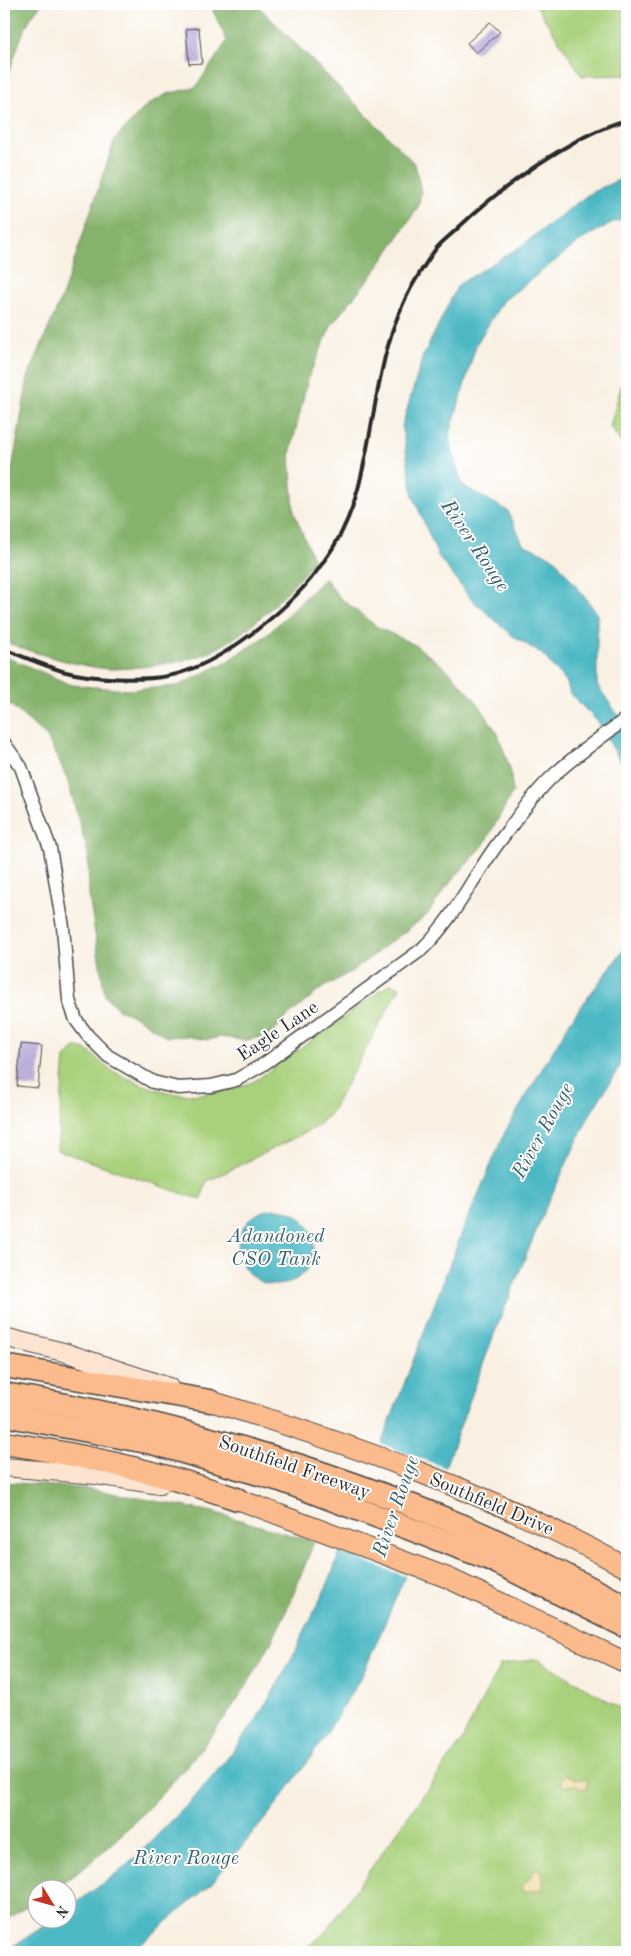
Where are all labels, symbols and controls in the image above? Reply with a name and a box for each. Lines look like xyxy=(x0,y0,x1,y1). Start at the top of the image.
water label: River Rouge xyxy=(436,496,512,596)
street label: Eagle Lane xyxy=(235,998,322,1066)
water label: River Rouge xyxy=(509,1080,578,1183)
water label: Adandoned CSO Tank xyxy=(226,1227,325,1270)
street label: Southfield Freeway xyxy=(216,1434,372,1503)
water label: River Rouge xyxy=(370,1453,424,1561)
street label: Southfield Drive xyxy=(426,1471,556,1540)
water label: River Rouge xyxy=(132,1849,239,1869)
north arrow xyxy=(28,1878,78,1928)
text: N xyxy=(53,1903,70,1920)

